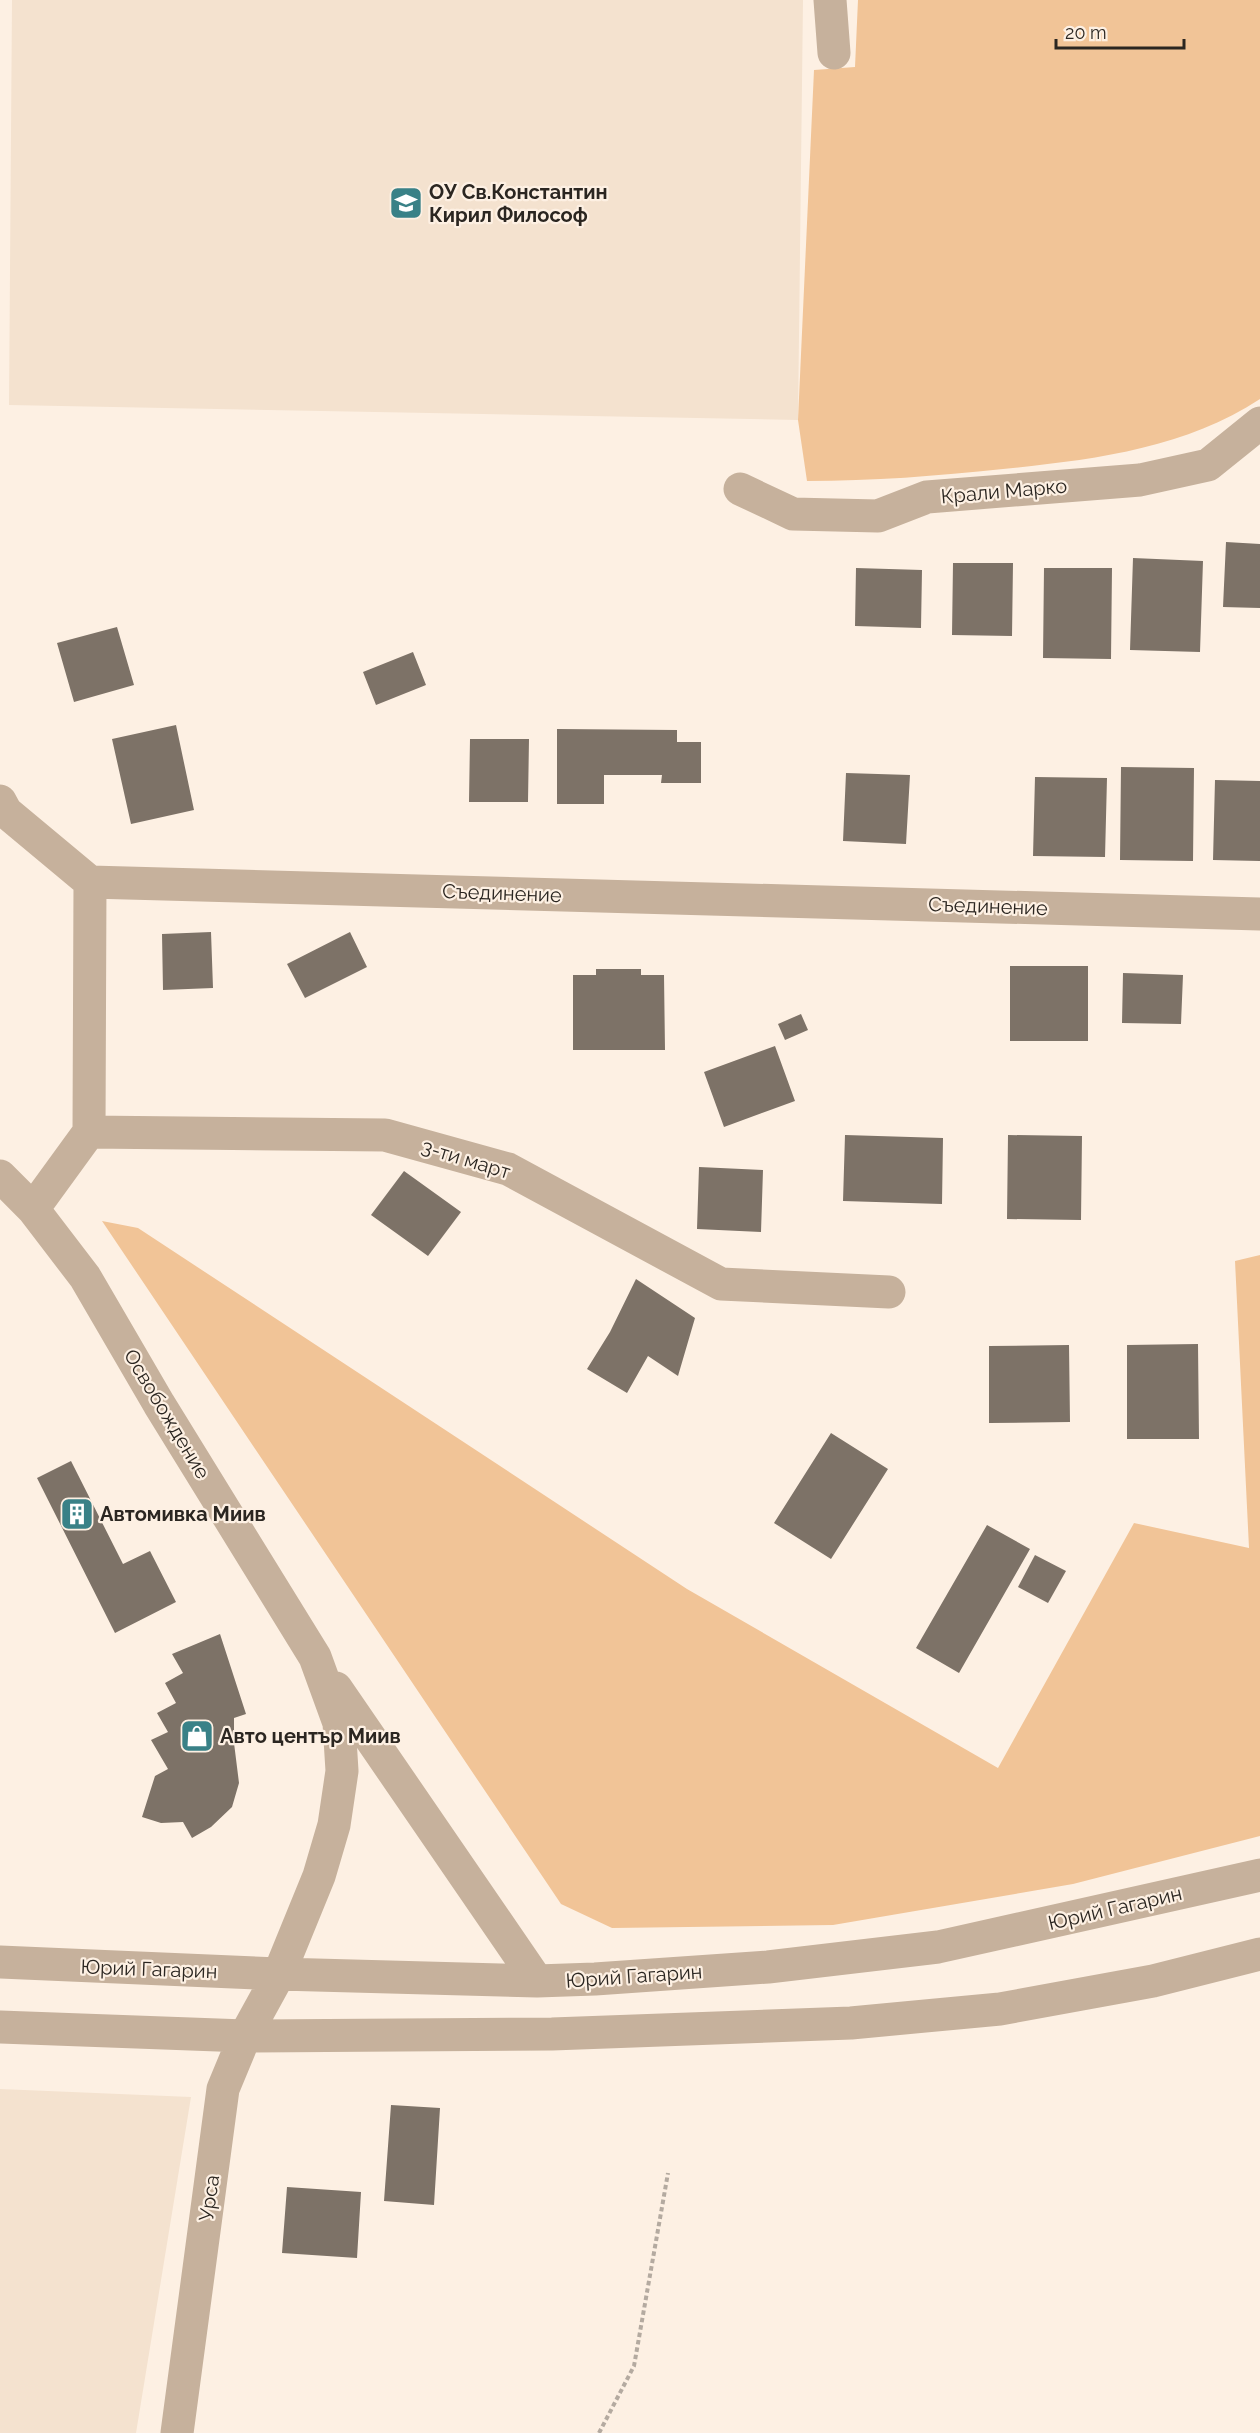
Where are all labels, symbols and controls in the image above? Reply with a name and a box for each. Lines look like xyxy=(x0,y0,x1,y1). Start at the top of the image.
scale bar xyxy=(1056,12,1184,50)
text: 20 m xyxy=(1065,22,1107,43)
place label: ОУ Св.Константин Кирил Философ xyxy=(429,180,607,227)
school or university icon: ОУ Св.Константин Кирил Философ xyxy=(388,185,424,221)
street label: Крали Марко xyxy=(940,474,1068,508)
street label: Съединение xyxy=(442,879,562,907)
street label: Съединение xyxy=(928,892,1048,920)
street label: 3-ти март xyxy=(419,1134,514,1184)
street label: Освобождение xyxy=(119,1345,215,1483)
building icon: Автомивка Миив xyxy=(59,1496,95,1532)
place label: Автомивка Миив xyxy=(100,1502,266,1526)
shop icon: Авто център Миив xyxy=(179,1718,215,1754)
place label: Авто център Миив xyxy=(220,1724,401,1748)
street label: Юрий Гагарин xyxy=(1046,1881,1184,1935)
street label: Юрий Гагарин xyxy=(80,1955,218,1983)
street label: Юрий Гагарин xyxy=(565,1959,703,1993)
street label: Урса xyxy=(194,2173,224,2223)

